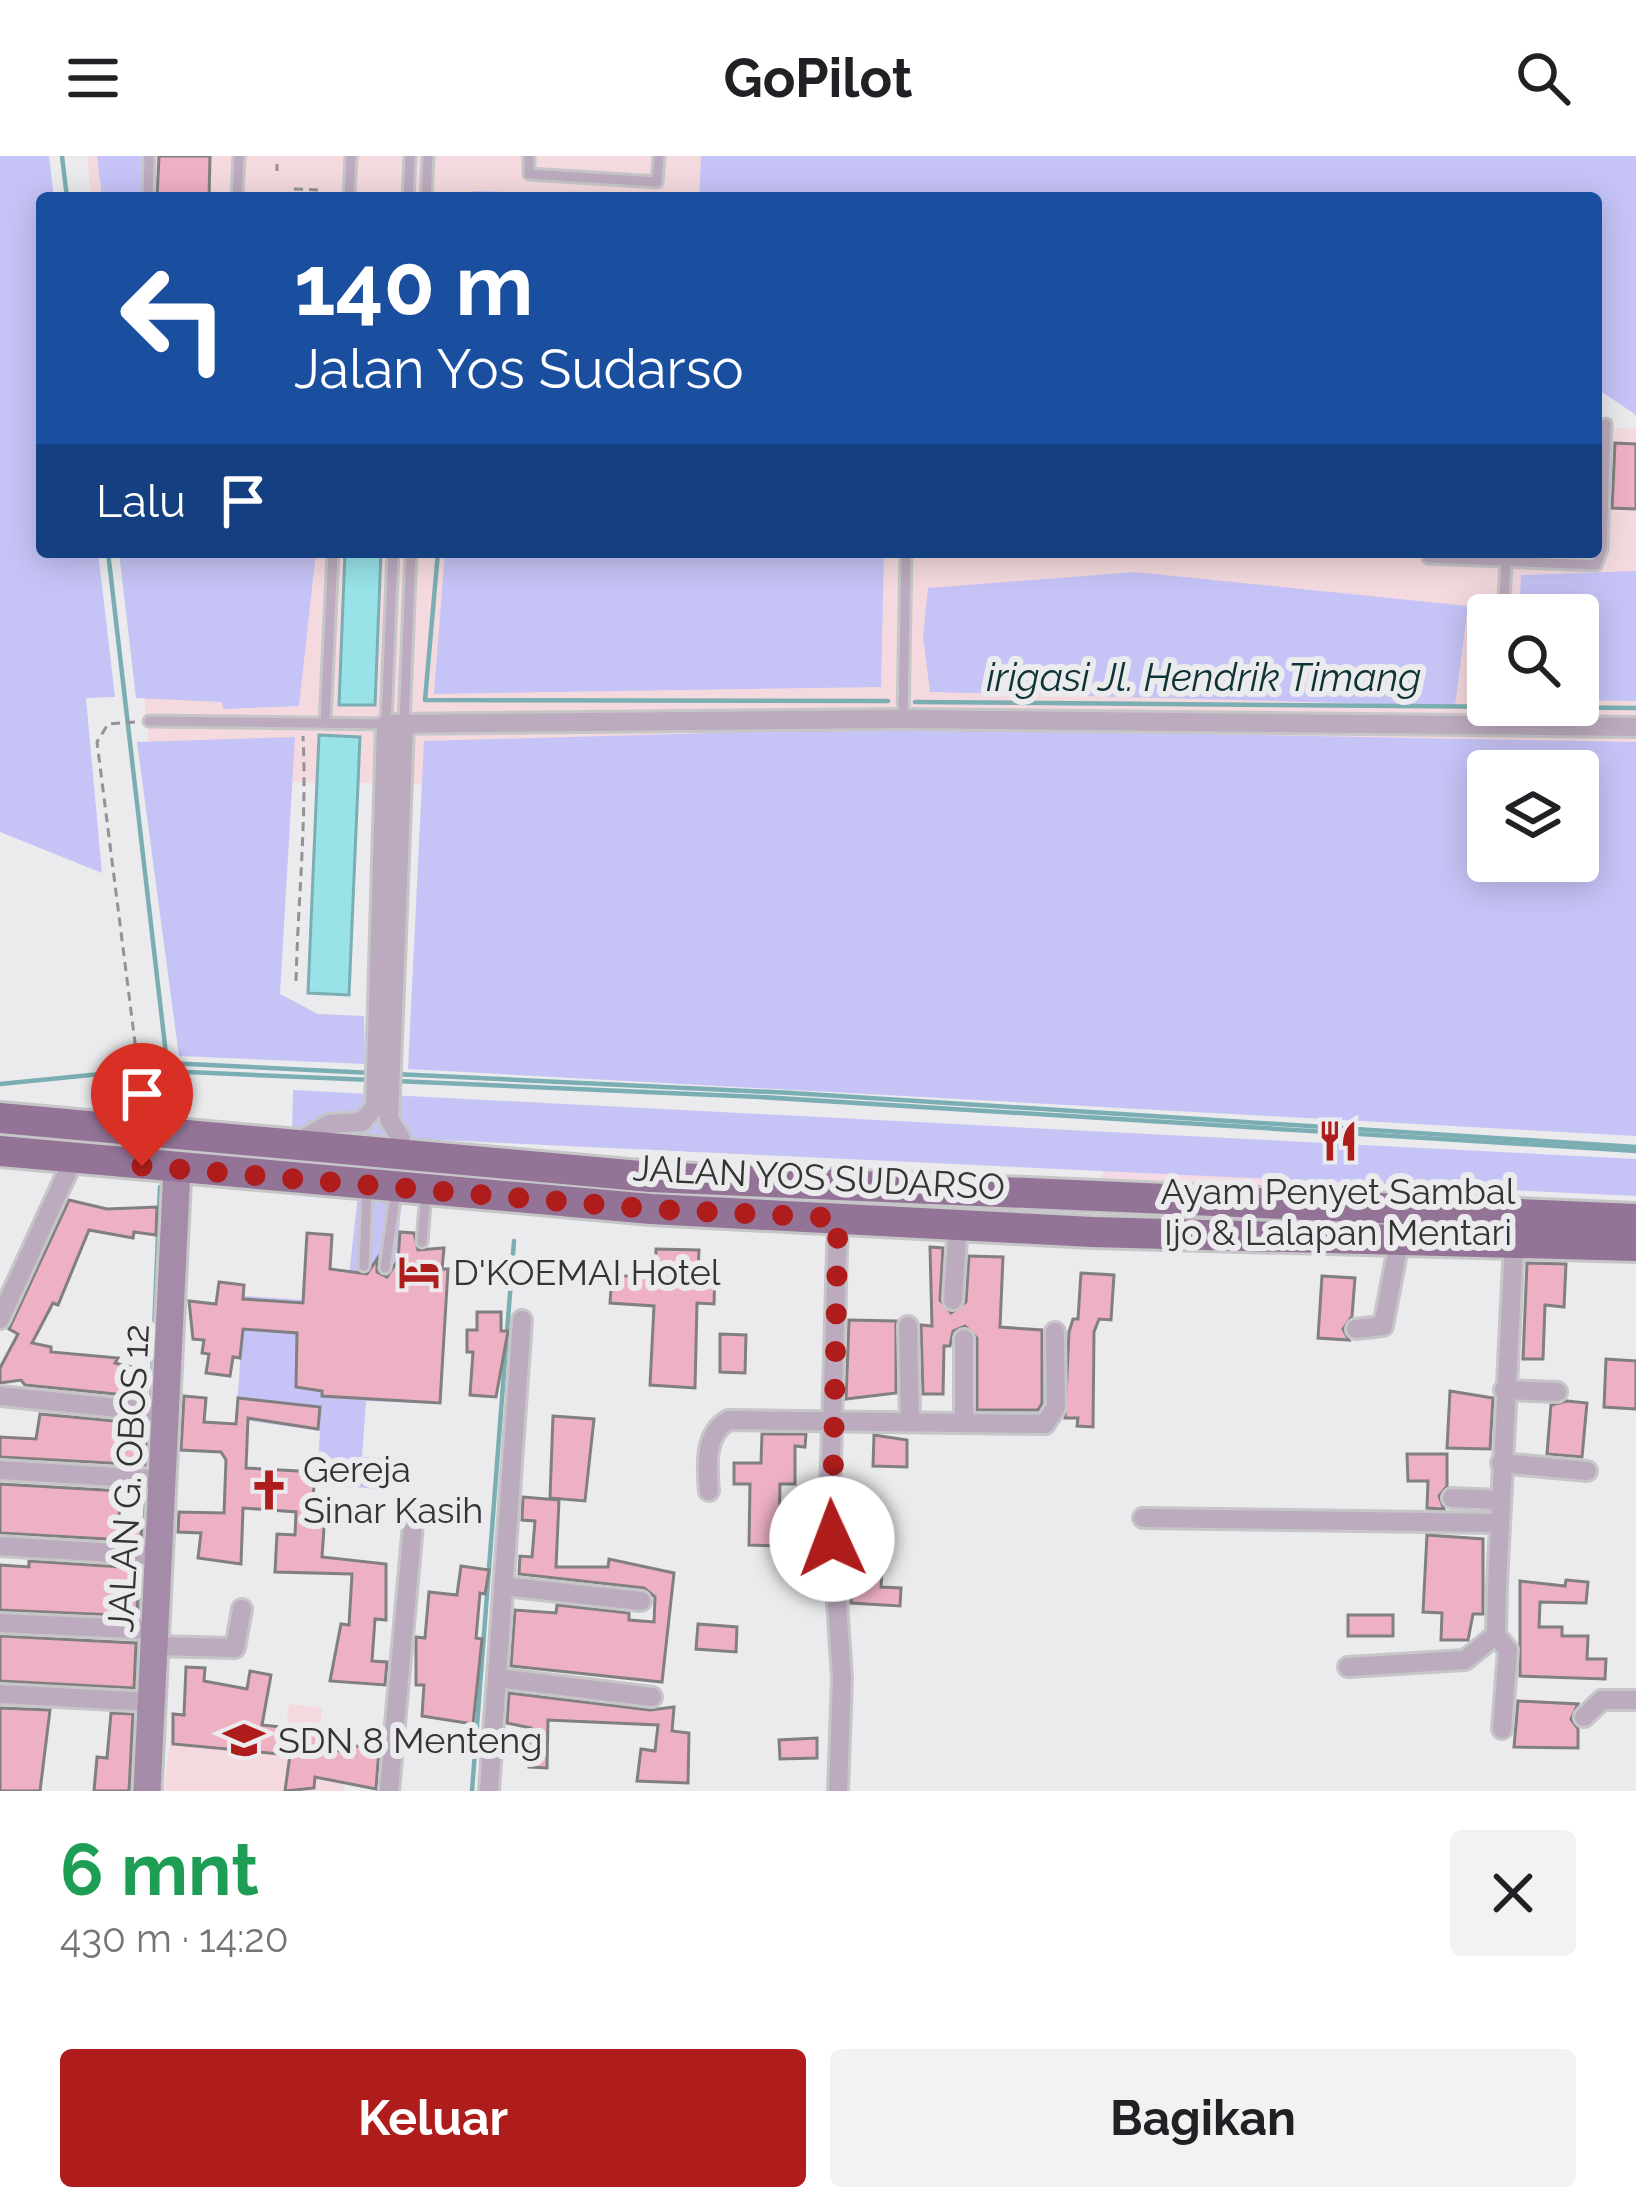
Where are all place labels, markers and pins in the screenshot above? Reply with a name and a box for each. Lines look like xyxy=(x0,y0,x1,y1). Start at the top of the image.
pin xyxy=(91,1043,193,1166)
restaurant icon: Ayam Penyet Sambal Ijo & Lalapan Mentari xyxy=(1315,1118,1361,1164)
place label: Ayam Penyet Sambal Ijo & Lalapan Mentari xyxy=(1161,1170,1516,1253)
hotel icon: D'KOEMAI Hotel xyxy=(396,1249,442,1295)
place label: D'KOEMAI Hotel xyxy=(453,1251,721,1293)
place label: Gereja Sinar Kasih xyxy=(303,1448,483,1531)
church icon: Gereja Sinar Kasih xyxy=(246,1467,292,1513)
school or university icon: SDN 8 Menteng xyxy=(221,1717,267,1763)
place label: SDN 8 Menteng xyxy=(278,1719,542,1761)

